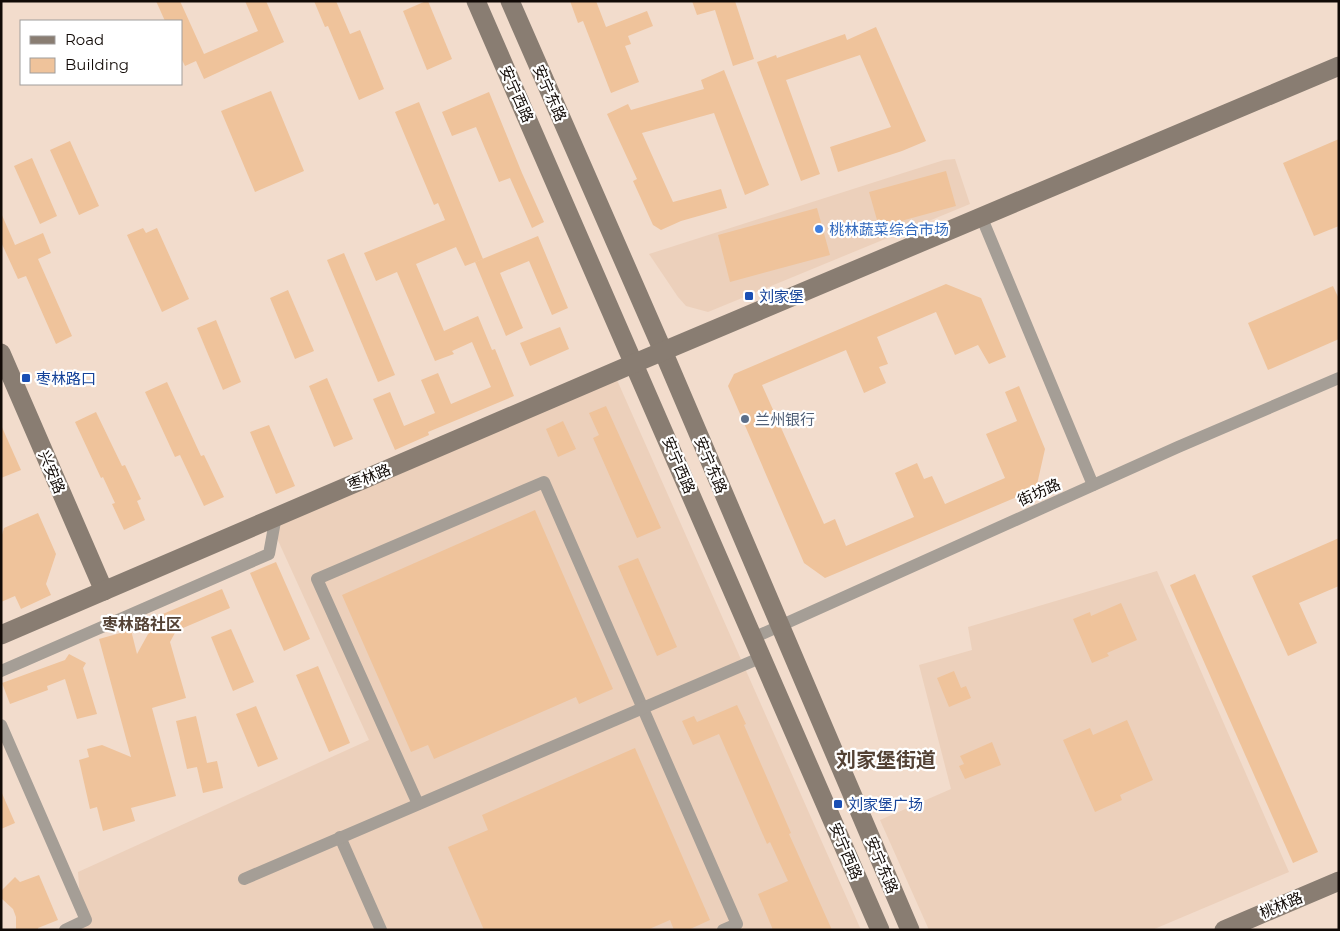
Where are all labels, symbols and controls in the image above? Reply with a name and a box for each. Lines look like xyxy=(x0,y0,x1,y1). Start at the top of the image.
legend xyxy=(20,20,182,85)
text: Road xyxy=(65,30,104,49)
text: Building xyxy=(65,55,129,74)
street label: 安宁东路 xyxy=(529,62,571,124)
street label: 安宁西路 xyxy=(496,63,538,125)
place label: 桃林蔬菜综合市场 xyxy=(829,220,949,239)
marker: 桃林蔬菜综合市场 xyxy=(813,223,825,235)
place label: 刘家堡 xyxy=(759,287,804,306)
marker: 刘家堡 xyxy=(743,290,755,302)
place label: 枣林路口 xyxy=(36,369,96,388)
marker: 枣林路口 xyxy=(20,372,32,384)
place label: 兰州银行 xyxy=(755,410,815,429)
marker: 兰州银行 xyxy=(739,413,751,425)
street label: 安宁西路 xyxy=(659,434,699,496)
street label: 安宁东路 xyxy=(691,434,731,496)
street label: 兴安路 xyxy=(34,448,70,496)
street label: 枣林路 xyxy=(345,459,393,495)
street label: 街坊路 xyxy=(1015,474,1063,510)
district label: 枣林路社区 xyxy=(102,615,182,634)
district label: 刘家堡街道 xyxy=(836,748,936,772)
place label: 刘家堡广场 xyxy=(848,795,923,814)
marker: 刘家堡广场 xyxy=(832,798,844,810)
street label: 安宁西路 xyxy=(826,820,866,882)
street label: 安宁东路 xyxy=(862,834,902,896)
street label: 桃林路 xyxy=(1257,887,1305,923)

